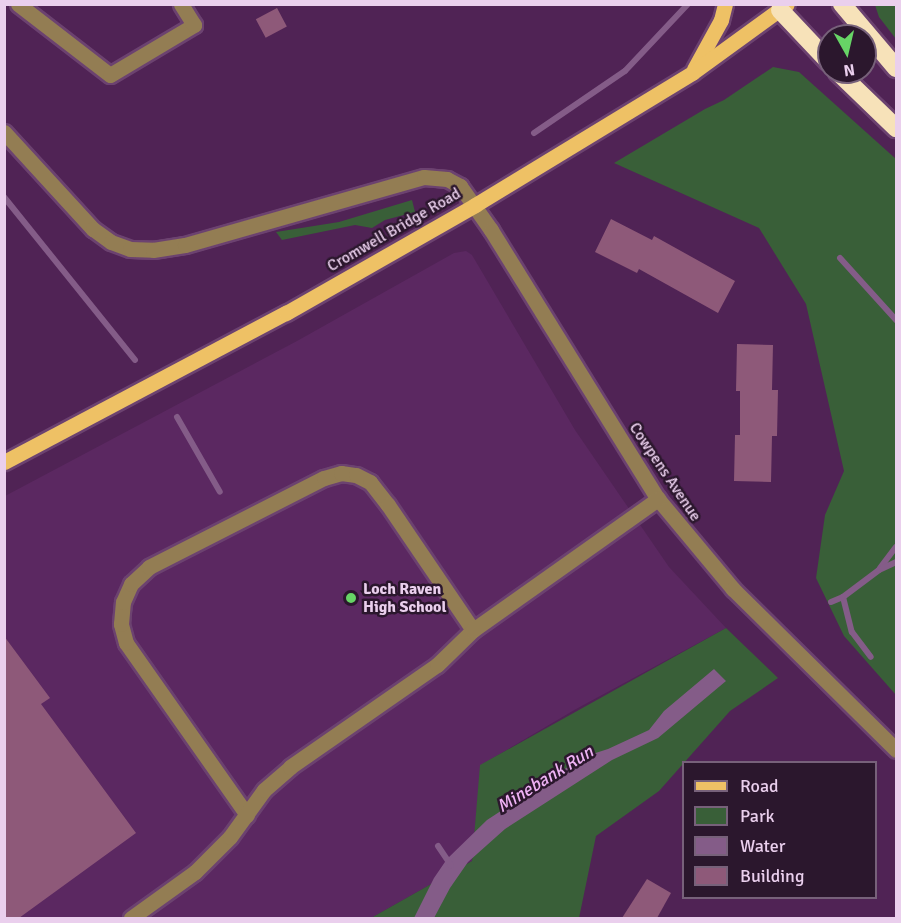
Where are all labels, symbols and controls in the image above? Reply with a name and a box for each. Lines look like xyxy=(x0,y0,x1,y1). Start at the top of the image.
north arrow xyxy=(817,24,877,84)
text: N xyxy=(842,59,856,81)
street label: Cromwell Bridge Road xyxy=(324,184,464,276)
street label: Cowpens Avenue xyxy=(625,419,705,525)
place label: Loch Raven High School xyxy=(363,579,446,617)
marker: Loch Raven High School xyxy=(344,591,358,605)
water label: Minebank Run xyxy=(493,741,597,817)
legend xyxy=(682,761,877,899)
text: Road xyxy=(740,775,779,797)
text: Park xyxy=(740,805,775,827)
text: Water xyxy=(740,835,785,857)
text: Building xyxy=(740,865,804,887)

